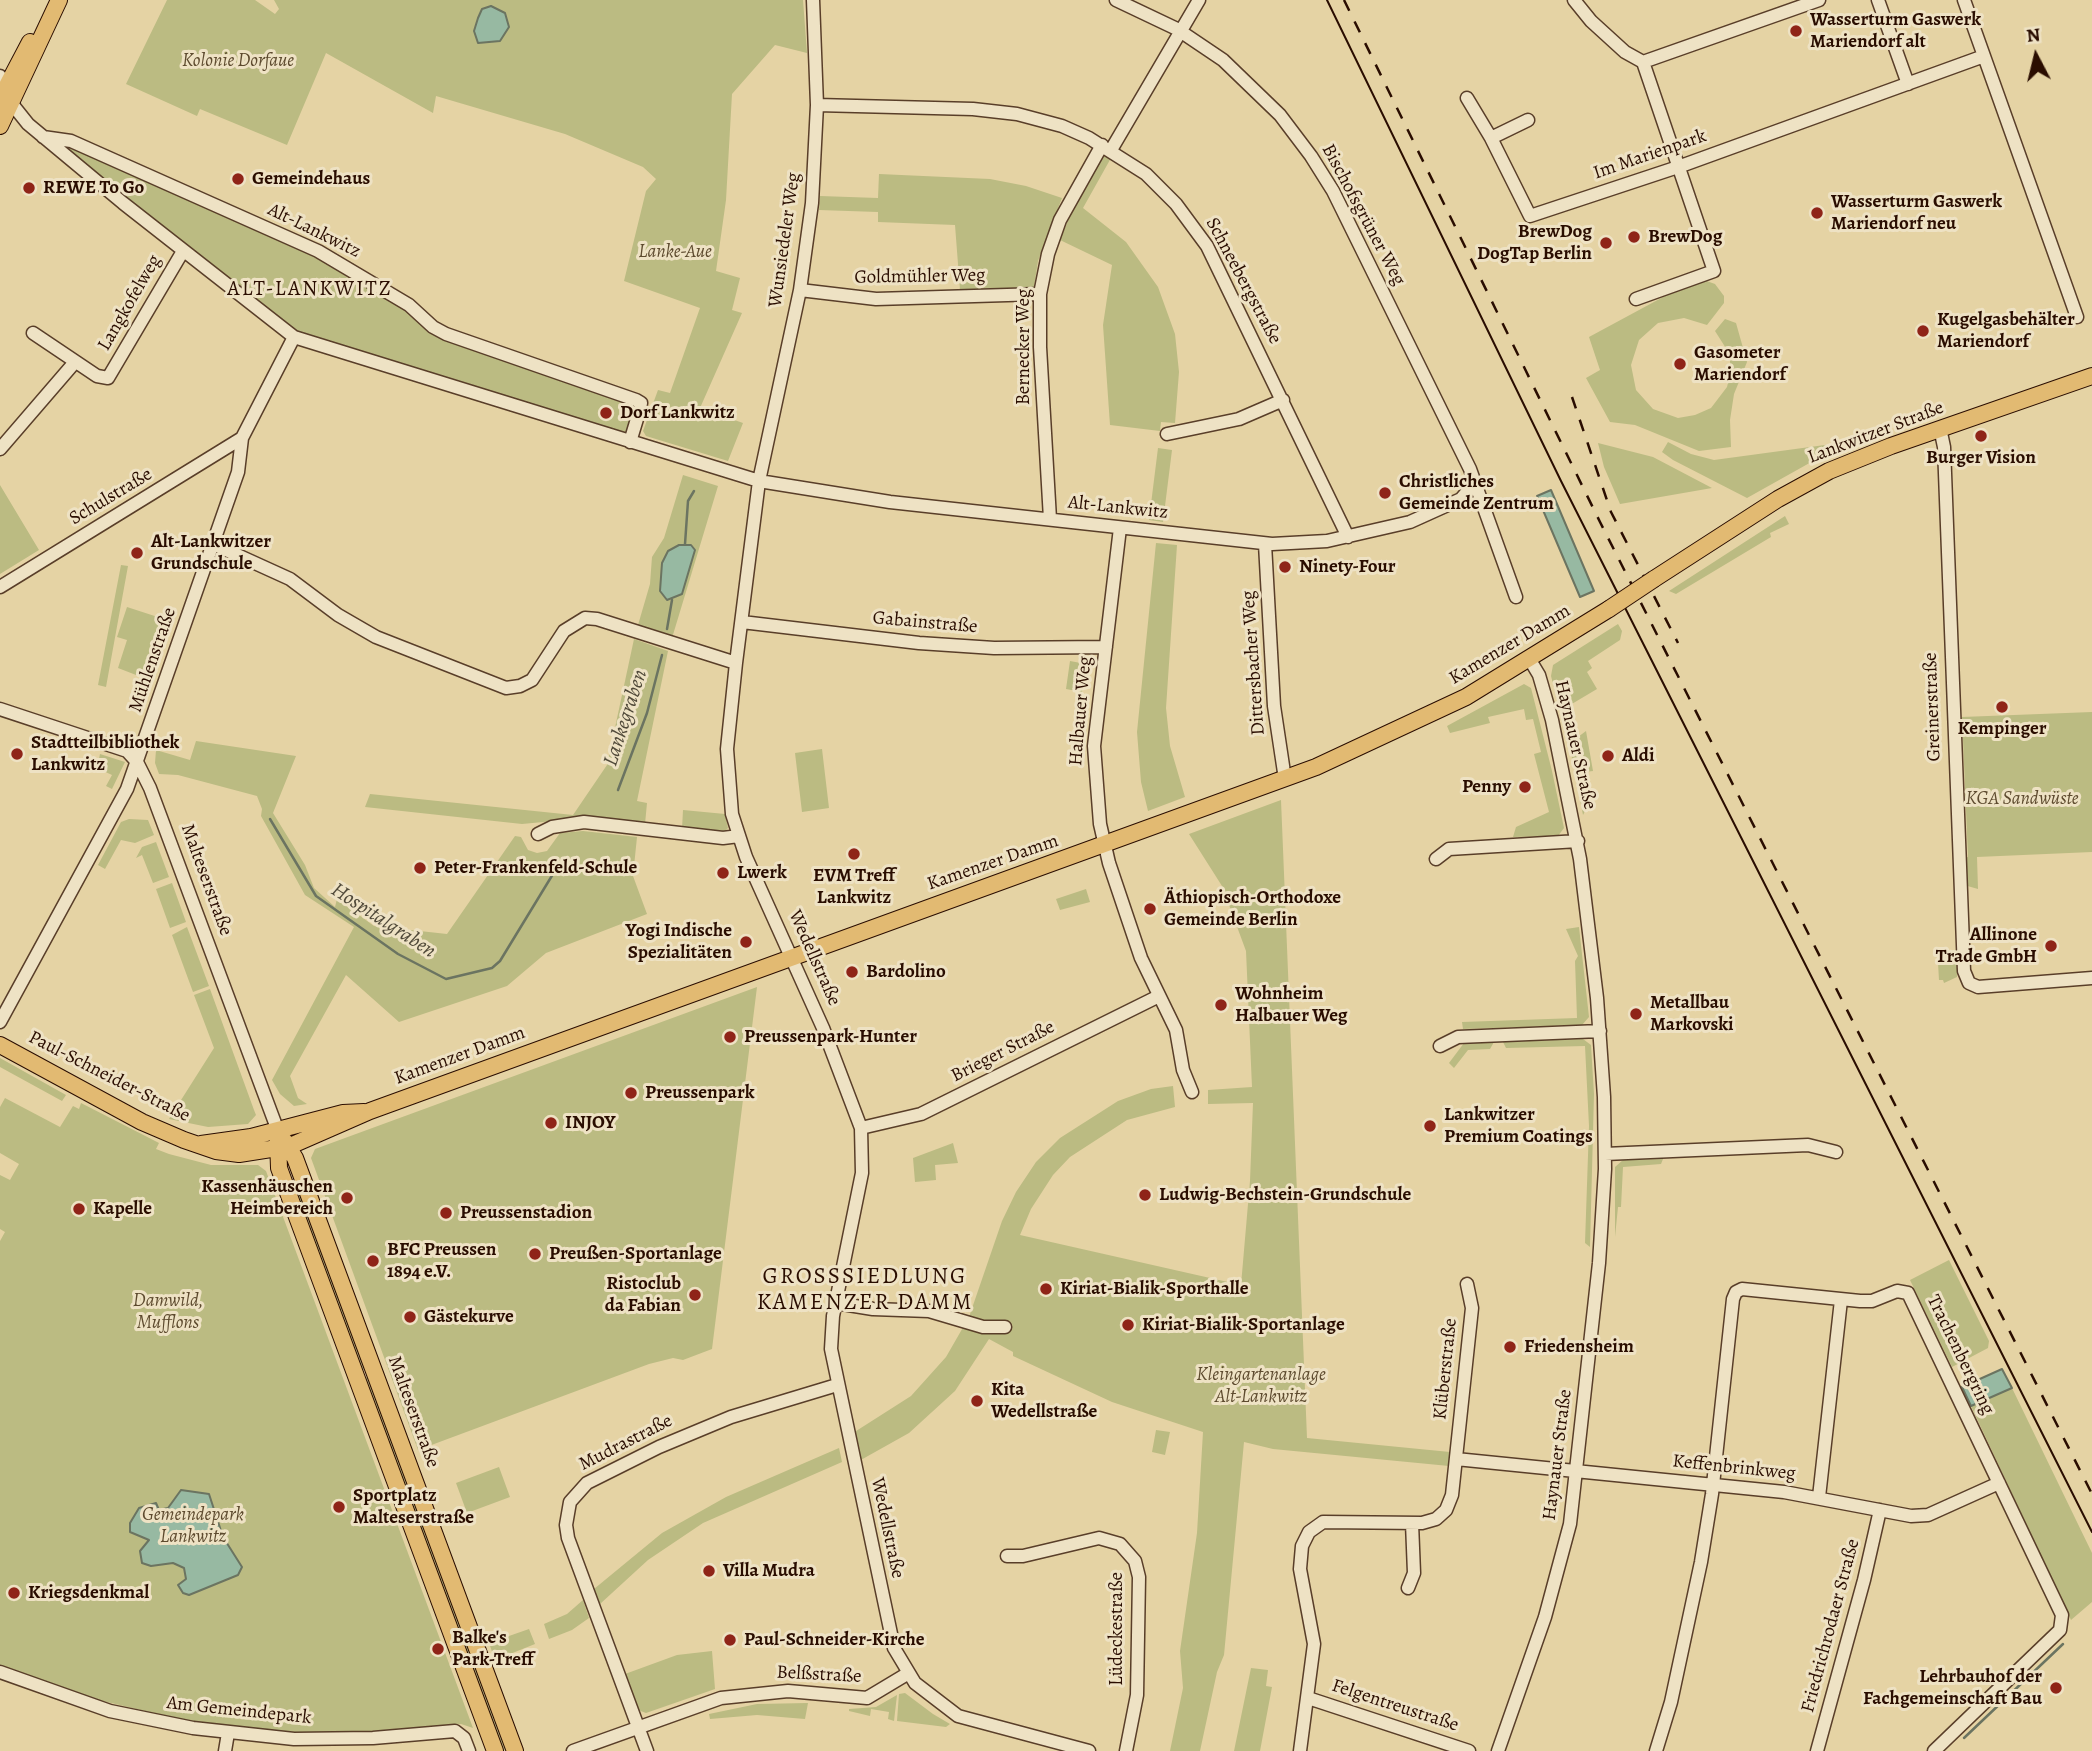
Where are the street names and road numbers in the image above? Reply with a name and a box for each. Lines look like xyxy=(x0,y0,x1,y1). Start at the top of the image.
street label: Im Marienpark xyxy=(1590,125,1710,185)
street label: Bischofsgrüner Weg xyxy=(1316,140,1410,290)
street label: Wunsiedeler Weg xyxy=(764,171,806,309)
street label: Alt-Lankwitz xyxy=(264,199,364,263)
street label: Schneebergstraße xyxy=(1200,214,1286,348)
street label: Langkofelweg xyxy=(93,251,167,355)
street label: Goldmühler Weg xyxy=(854,264,986,290)
street label: Bernecker Weg xyxy=(1013,289,1035,405)
street label: Lankwitzer Straße xyxy=(1805,397,1947,469)
street label: Schulstraße xyxy=(66,463,156,531)
street label: Alt-Lankwitz xyxy=(1067,491,1169,525)
street label: Dittersbacher Weg xyxy=(1238,590,1270,736)
street label: Kamenzer Damm xyxy=(1445,600,1575,690)
street label: Mühlenstraße xyxy=(124,605,182,715)
street label: Gabainstraße xyxy=(872,607,978,639)
street label: Greinerstraße xyxy=(1920,652,1946,762)
street label: Halbauer Weg xyxy=(1065,655,1097,767)
street label: Haynauer Straße xyxy=(1549,678,1601,812)
street label: Malteserstraße xyxy=(175,821,237,939)
street label: Kamenzer Damm xyxy=(924,830,1062,896)
street label: Wedellstraße xyxy=(783,907,845,1009)
street label: Brieger Straße xyxy=(947,1016,1059,1088)
street label: Kamenzer Damm xyxy=(392,1022,528,1090)
street label: Paul-Schneider-Straße xyxy=(24,1026,194,1128)
street label: Trachenbergring xyxy=(1921,1291,1999,1419)
street label: Klüberstraße xyxy=(1429,1317,1463,1421)
street label: Malteserstraße xyxy=(382,1353,444,1471)
street label: Haynauer Straße xyxy=(1539,1388,1577,1522)
street label: Mudrastraße xyxy=(576,1410,676,1476)
street label: Keffenbrinkweg xyxy=(1671,1450,1797,1486)
street label: Wedellstraße xyxy=(865,1476,909,1580)
street label: Friedrichrodaer Straße xyxy=(1797,1537,1865,1715)
street label: Lüdeckestraße xyxy=(1106,1572,1128,1686)
street label: Belßstraße xyxy=(776,1661,862,1689)
street label: Felgentreustraße xyxy=(1329,1675,1461,1737)
street label: Am Gemeindepark xyxy=(165,1692,313,1730)

